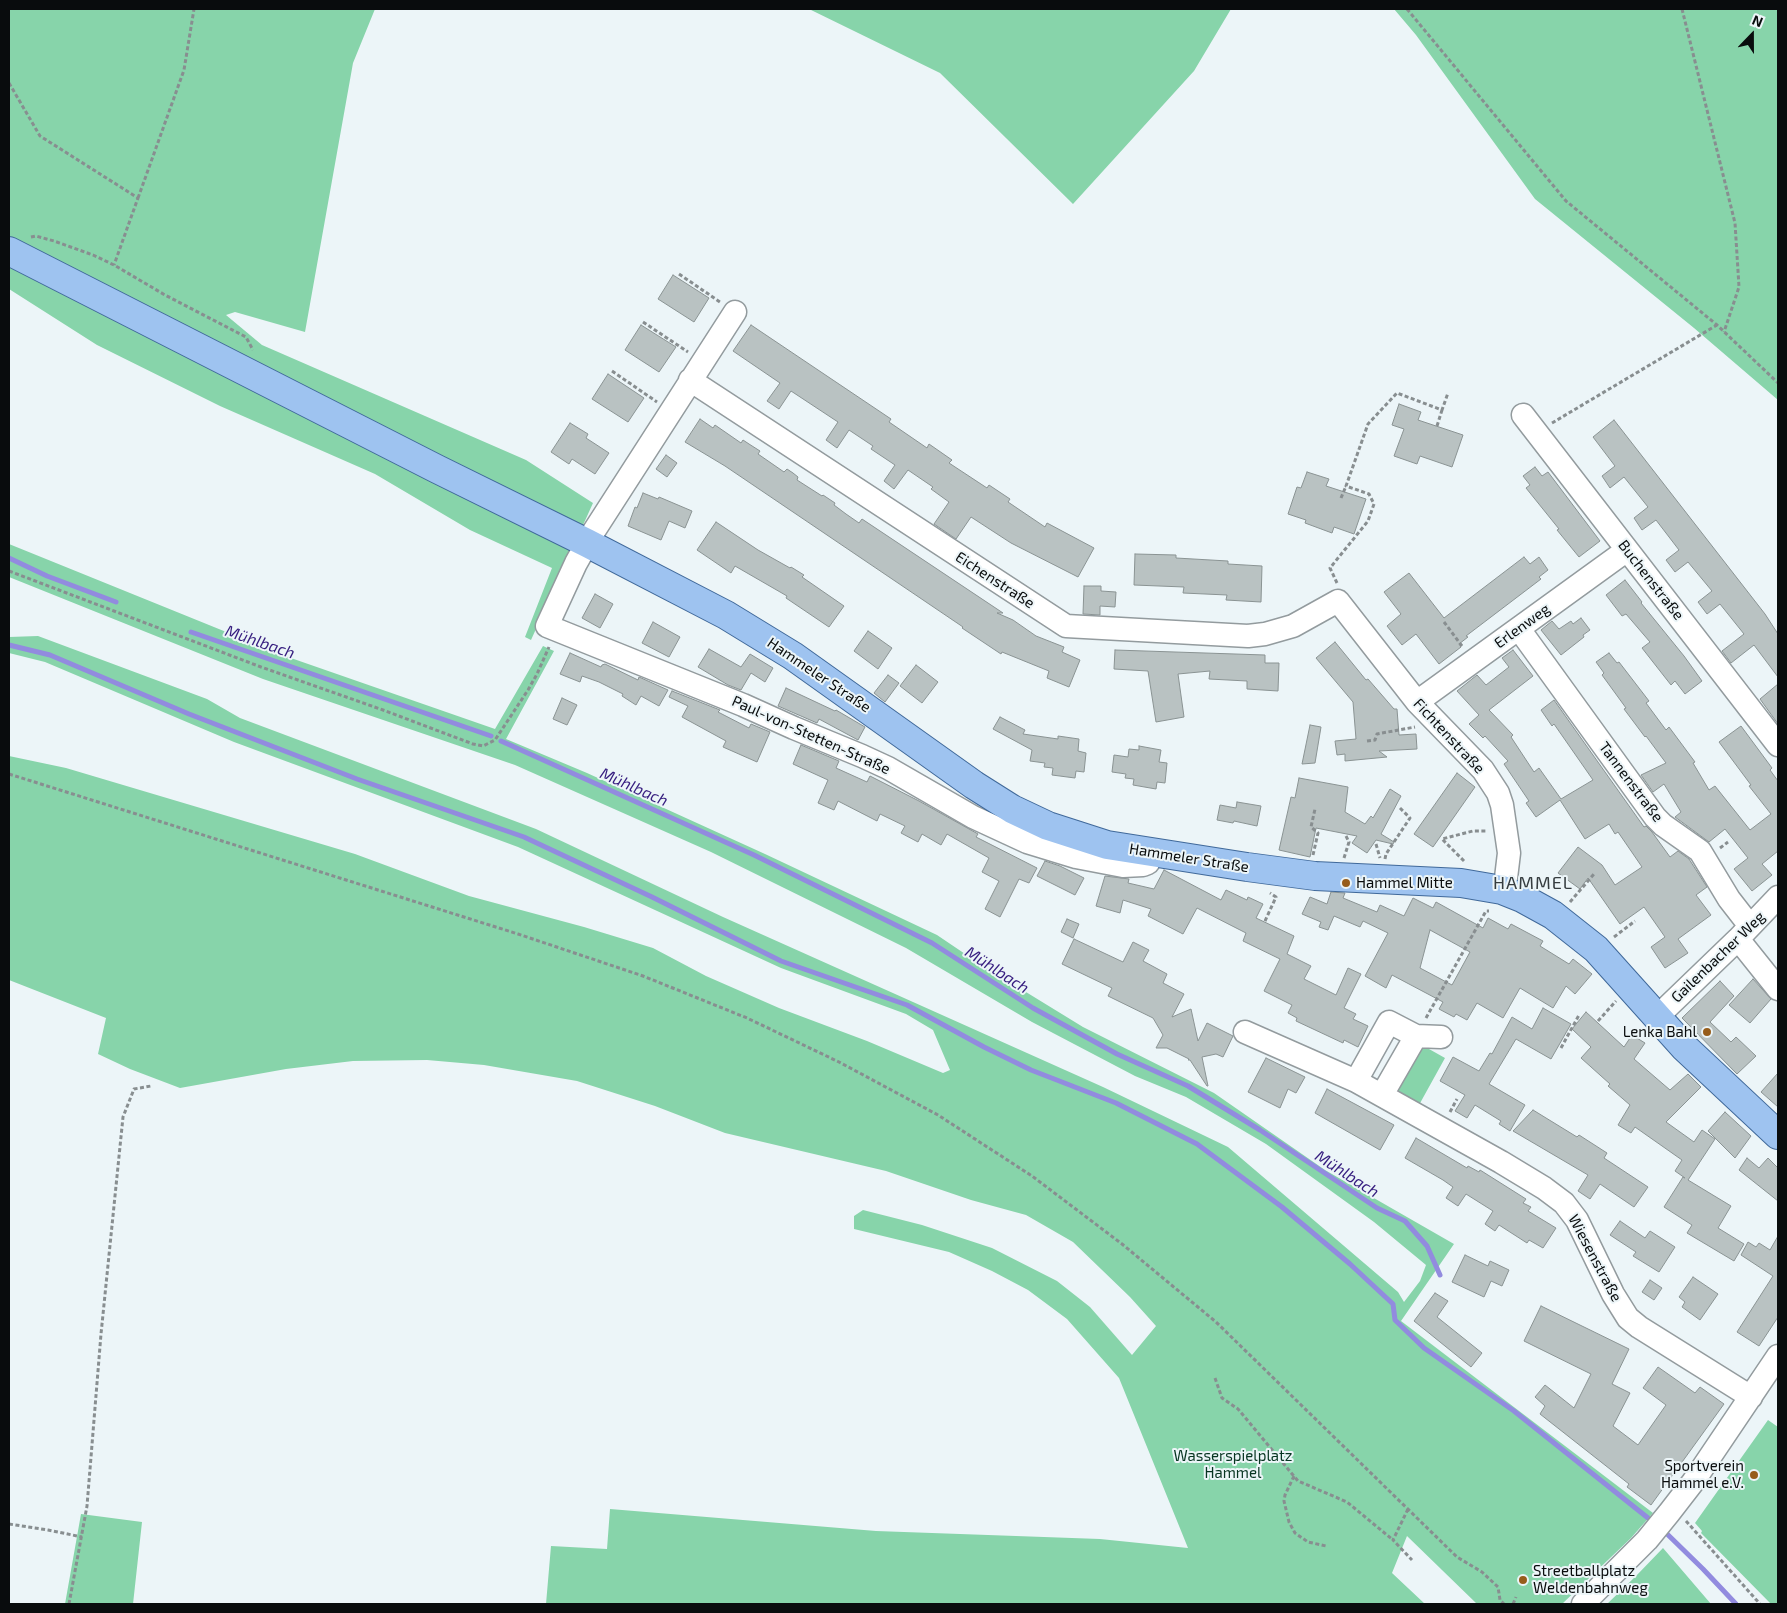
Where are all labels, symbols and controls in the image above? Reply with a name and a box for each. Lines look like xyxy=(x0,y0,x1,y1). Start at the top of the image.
north arrow xyxy=(1727,10,1777,60)
text: N xyxy=(1750,11,1766,30)
street label: Buchenstraße xyxy=(1614,536,1688,624)
street label: Eichenstraße xyxy=(952,548,1038,612)
street label: Erlenweg xyxy=(1491,600,1553,652)
water label: Mühlbach xyxy=(223,621,297,663)
street label: Hammeler Straße xyxy=(764,634,874,716)
street label: Paul-von-Stetten-Straße xyxy=(729,692,893,778)
street label: Fichtenstraße xyxy=(1410,695,1488,777)
street label: Tannenstraße xyxy=(1595,738,1667,826)
water label: Mühlbach xyxy=(597,764,671,810)
street label: Hammeler Straße xyxy=(1128,840,1250,876)
district label: HAMMEL xyxy=(1492,872,1574,894)
place label: Hammel Mitte xyxy=(1356,874,1453,892)
marker: Hammel Mitte xyxy=(1340,877,1352,889)
street label: Gailenbacher Weg xyxy=(1667,908,1769,1006)
water label: Mühlbach xyxy=(961,942,1033,998)
place label: Lenka Bahl xyxy=(1623,1023,1697,1041)
marker: Lenka Bahl xyxy=(1701,1026,1713,1038)
water label: Mühlbach xyxy=(1311,1146,1383,1202)
street label: Wiesenstraße xyxy=(1564,1211,1626,1305)
park label: Wasserspielplatz Hammel xyxy=(1174,1447,1292,1482)
place label: Sportverein Hammel e.V. xyxy=(1661,1457,1744,1492)
marker: Sportverein Hammel e.V. xyxy=(1748,1469,1760,1481)
place label: Streetballplatz Weldenbahnweg xyxy=(1533,1562,1648,1597)
marker: Streetballplatz Weldenbahnweg xyxy=(1517,1574,1529,1586)

